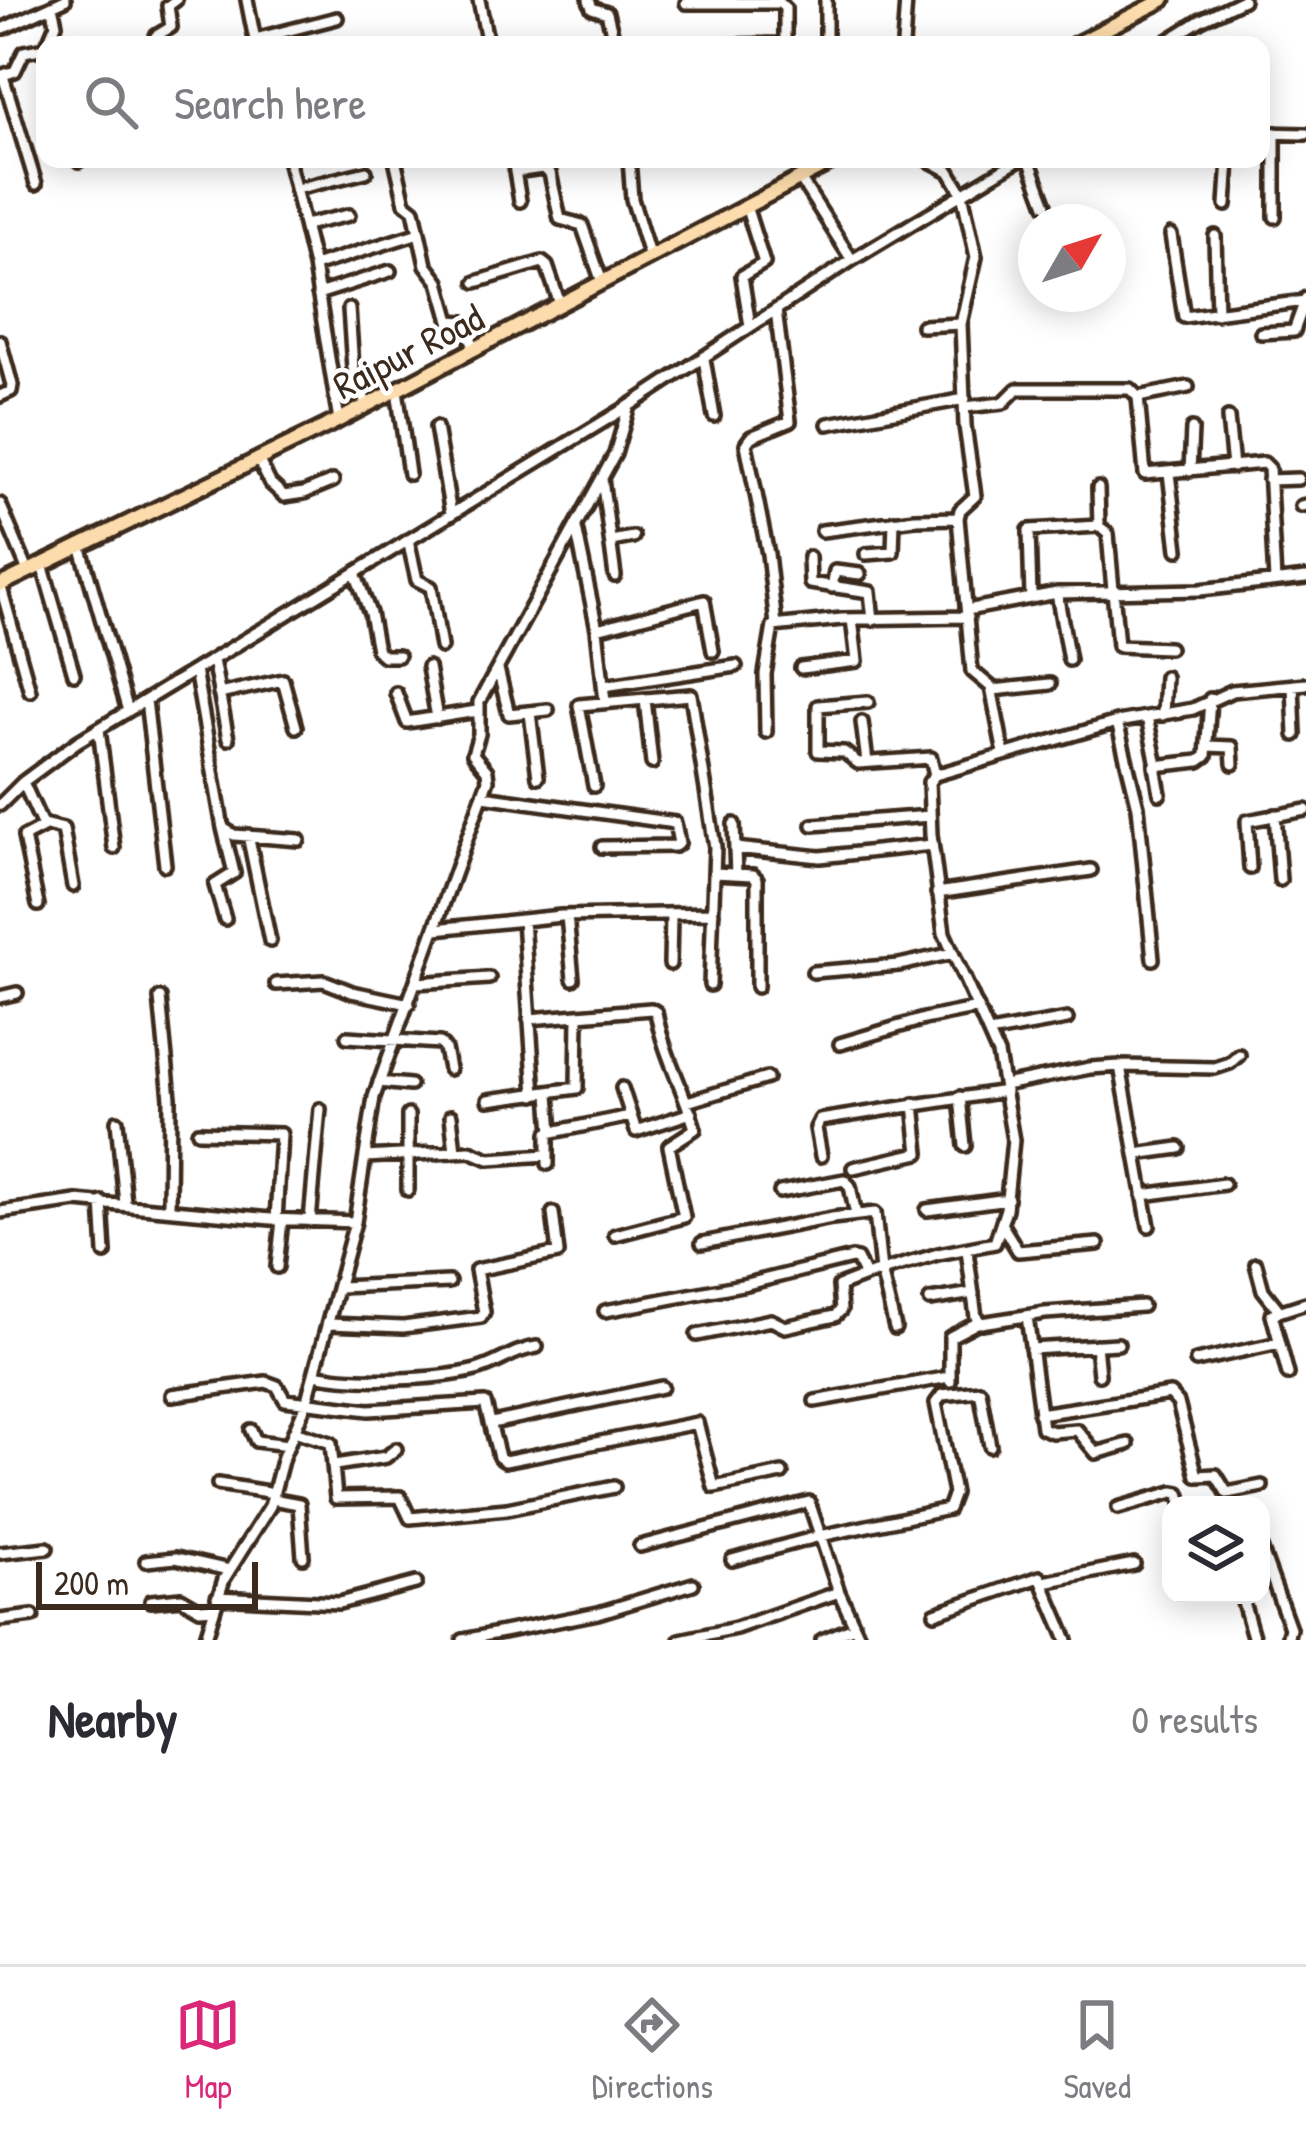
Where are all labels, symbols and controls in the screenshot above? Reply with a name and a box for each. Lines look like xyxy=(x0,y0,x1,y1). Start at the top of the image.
search box xyxy=(36,36,1270,168)
icon: search xyxy=(78,69,144,135)
text: Search here xyxy=(174,72,366,133)
north arrow xyxy=(1018,204,1126,312)
street label: Raipur Road xyxy=(324,290,492,411)
map controls xyxy=(1162,1496,1270,1604)
button: layers xyxy=(1162,1496,1270,1604)
scale bar xyxy=(36,1556,258,1609)
text: 200 m xyxy=(54,1561,129,1605)
text: Nearby xyxy=(48,1684,178,1753)
text: 0 results xyxy=(1132,1692,1258,1745)
tab: Map xyxy=(175,1992,241,2108)
tab: Directions xyxy=(592,1992,713,2108)
tab: Saved xyxy=(1063,1992,1131,2108)

